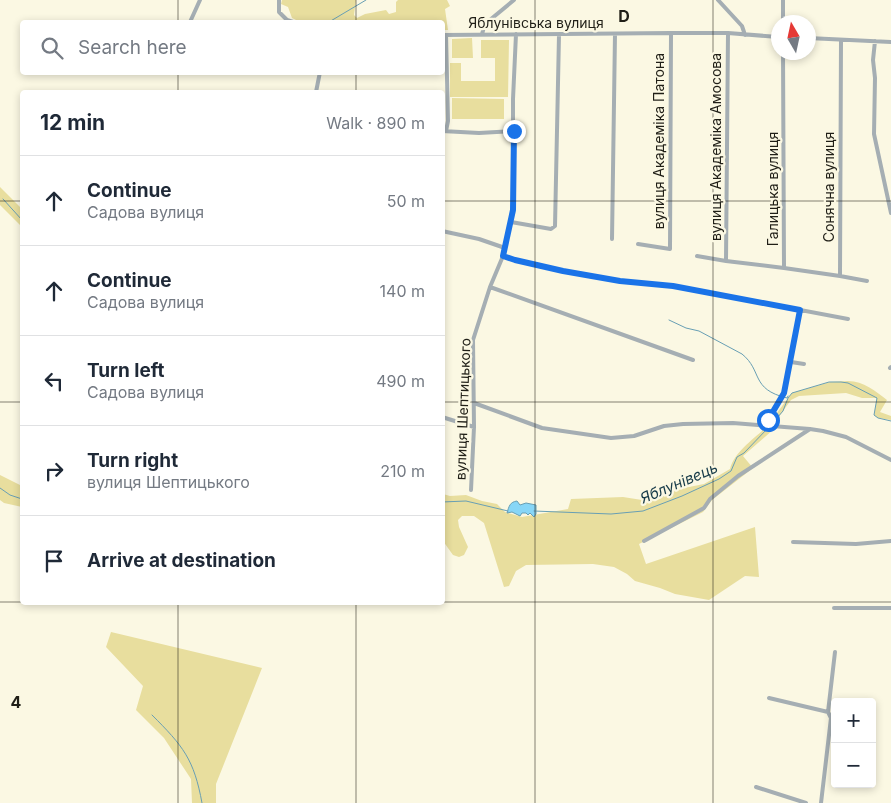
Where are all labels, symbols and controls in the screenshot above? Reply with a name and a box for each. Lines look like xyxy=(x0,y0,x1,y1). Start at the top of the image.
text: D xyxy=(618,6,630,26)
street label: Яблунівська вулиця xyxy=(468,14,604,31)
north arrow xyxy=(771,15,816,60)
search box xyxy=(20,20,445,75)
icon: search xyxy=(38,34,66,62)
text: Search here xyxy=(78,36,187,59)
street label: вулиця Академіка Патона xyxy=(650,53,667,229)
street label: вулиця Академіка Амосова xyxy=(707,53,724,241)
text: 12 min xyxy=(40,110,105,135)
text: Walk · 890 m xyxy=(326,113,425,133)
route end xyxy=(503,120,526,143)
street label: Галицька вулиця xyxy=(764,132,781,246)
street label: Сонячна вулиця xyxy=(820,132,837,242)
text: Continue xyxy=(87,179,172,202)
icon: ahead xyxy=(40,187,68,215)
text: 50 m xyxy=(387,191,425,211)
text: Садова вулиця xyxy=(87,202,204,222)
text: Continue xyxy=(87,269,172,292)
icon: ahead xyxy=(40,277,68,305)
text: 140 m xyxy=(380,281,425,301)
text: Садова вулиця xyxy=(87,292,204,312)
street label: вулиця Шептицького xyxy=(452,337,473,480)
text: Turn left xyxy=(87,359,165,382)
icon: left xyxy=(40,367,68,395)
text: 490 m xyxy=(376,371,425,391)
text: Садова вулиця xyxy=(87,382,204,402)
route start xyxy=(757,409,780,432)
text: Turn right xyxy=(87,449,178,472)
icon: right xyxy=(40,457,68,485)
water label: Яблунівець xyxy=(636,458,720,508)
text: 210 m xyxy=(380,461,425,481)
text: вулиця Шептицького xyxy=(87,472,250,492)
icon: arrive xyxy=(40,547,68,575)
text: Arrive at destination xyxy=(87,549,276,572)
text: 4 xyxy=(11,692,22,712)
map controls xyxy=(831,698,876,788)
button: + xyxy=(831,698,876,743)
button: − xyxy=(831,743,876,788)

